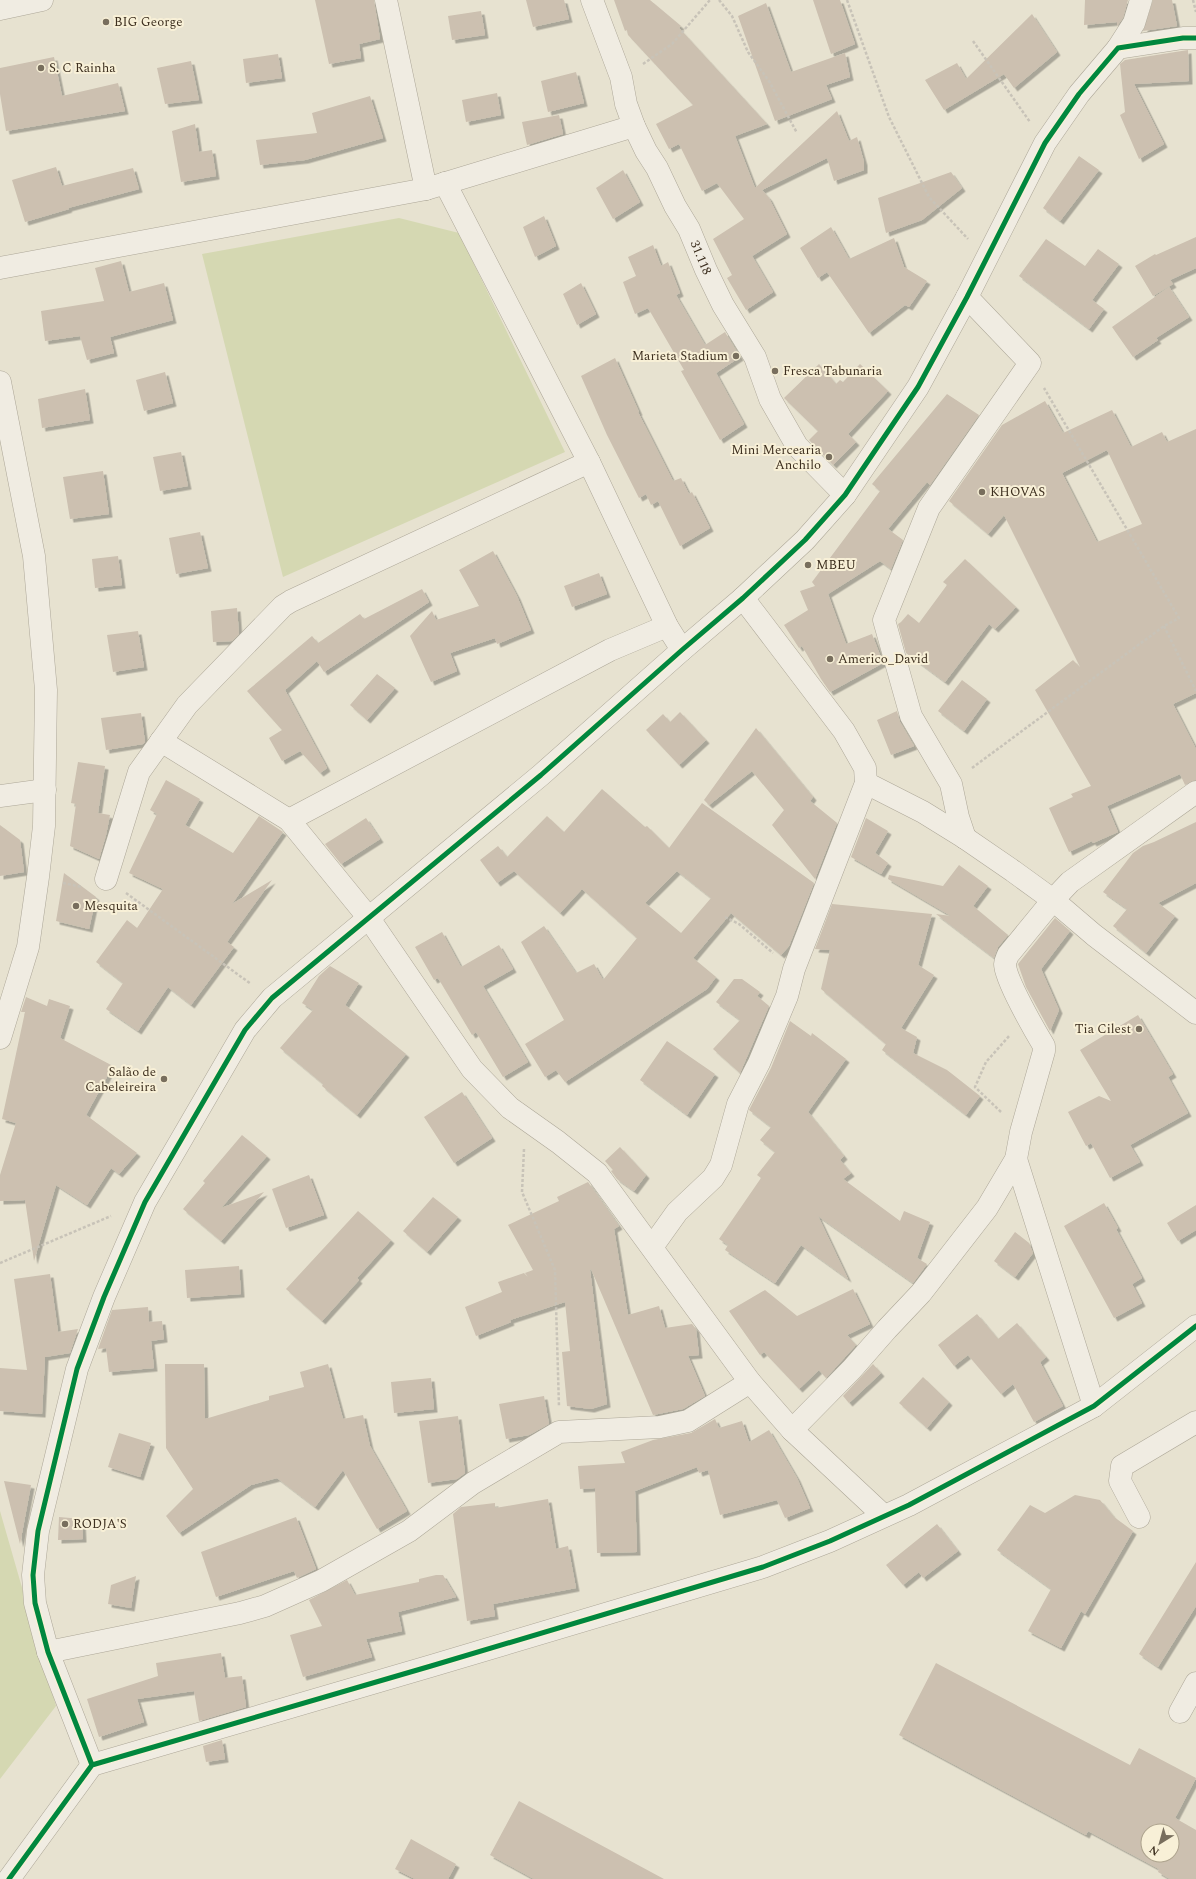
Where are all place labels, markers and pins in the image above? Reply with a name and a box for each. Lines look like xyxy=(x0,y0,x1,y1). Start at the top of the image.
place label: BIG George xyxy=(114,12,183,32)
marker: BIG George xyxy=(101,17,111,27)
place label: S. C Rainha xyxy=(49,58,116,78)
marker: S. C Rainha xyxy=(36,63,46,73)
place label: Marieta Stadium xyxy=(632,346,728,366)
marker: Marieta Stadium xyxy=(731,351,741,361)
place label: Fresca Tabunaria xyxy=(783,361,883,381)
marker: Fresca Tabunaria xyxy=(770,366,780,376)
place label: Mini Mercearia Anchilo xyxy=(731,440,822,475)
marker: Mini Mercearia Anchilo xyxy=(824,452,834,462)
place label: KHOVAS xyxy=(990,482,1045,502)
marker: KHOVAS xyxy=(977,487,987,497)
place label: MBEU xyxy=(816,555,856,575)
marker: MBEU xyxy=(803,560,813,570)
place label: Americo_David xyxy=(838,649,928,669)
marker: Americo_David xyxy=(825,654,835,664)
place label: Mesquita xyxy=(84,896,139,916)
marker: Mesquita xyxy=(71,901,81,911)
place label: Tia Cilest xyxy=(1075,1019,1131,1039)
marker: Tia Cilest xyxy=(1134,1024,1144,1034)
place label: Salão de Cabeleireira xyxy=(85,1062,157,1097)
marker: Salão de Cabeleireira xyxy=(159,1074,169,1084)
place label: RODJA'S xyxy=(73,1514,127,1534)
marker: RODJA'S xyxy=(60,1519,70,1529)

